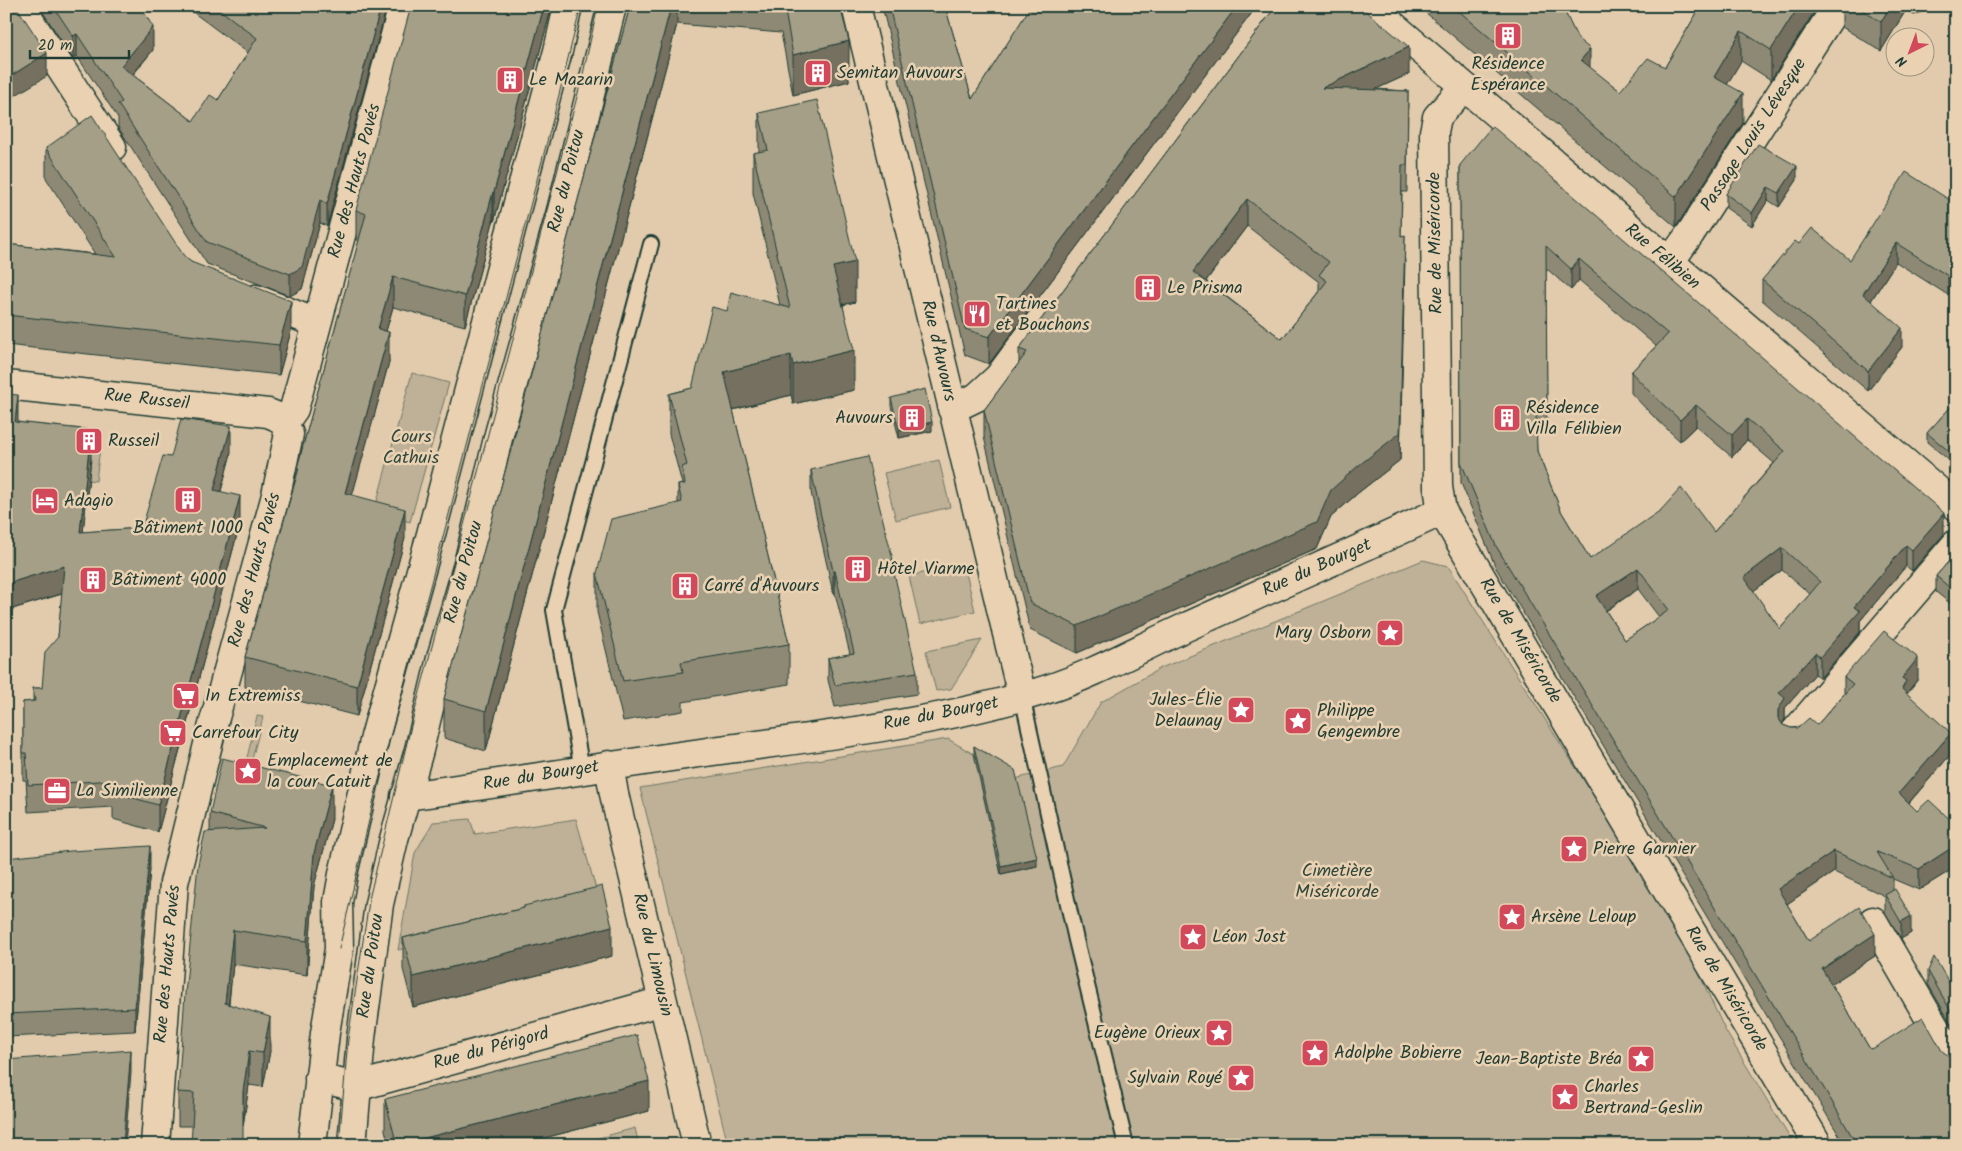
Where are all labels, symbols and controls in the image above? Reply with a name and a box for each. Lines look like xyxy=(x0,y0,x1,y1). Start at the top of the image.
building icon: Résidence Espérance xyxy=(1493,21,1523,51)
scale bar xyxy=(30,28,129,60)
north arrow xyxy=(1884,28,1934,78)
text: 20 m xyxy=(38,34,72,58)
place label: Résidence Espérance xyxy=(1471,50,1545,100)
text: N xyxy=(1891,50,1913,72)
street label: Passage Louis Lévesque xyxy=(1693,52,1815,218)
building icon: Semitan Auvours xyxy=(803,58,833,88)
place label: Semitan Auvours xyxy=(837,59,963,88)
building icon: Le Mazarin xyxy=(495,65,525,95)
place label: Le Mazarin xyxy=(529,66,613,95)
street label: Rue des Hauts Pavés xyxy=(320,100,390,261)
street label: Rue du Poitou xyxy=(540,126,594,236)
street label: Rue de Miséricorde xyxy=(1420,172,1452,314)
street label: Rue Félibien xyxy=(1617,216,1707,298)
building icon: Le Prisma xyxy=(1133,273,1163,303)
place label: Le Prisma xyxy=(1167,274,1243,303)
place label: Tartines et Bouchons xyxy=(996,290,1090,340)
street label: Rue d'Auvours xyxy=(912,297,964,405)
restaurant icon: Tartines et Bouchons xyxy=(962,299,992,329)
street label: Rue Russeil xyxy=(103,381,192,419)
place label: Résidence Villa Félibien xyxy=(1526,394,1622,444)
building icon: Auvours xyxy=(897,403,927,433)
building icon: Résidence Villa Félibien xyxy=(1492,403,1522,433)
place label: Auvours xyxy=(835,404,893,433)
park label: Cours Cathuis xyxy=(383,423,440,473)
building icon: Russeil xyxy=(74,426,104,456)
place label: Russeil xyxy=(108,427,160,456)
building icon: Bâtiment 1000 xyxy=(173,485,203,515)
hotel icon: Adagio xyxy=(30,486,60,516)
place label: Adagio xyxy=(64,487,113,516)
street label: Rue des Hauts Pavés xyxy=(220,489,290,650)
place label: Bâtiment 1000 xyxy=(133,514,243,543)
street label: Rue du Poitou xyxy=(436,517,492,627)
street label: Rue du Bourget xyxy=(1258,530,1377,605)
building icon: Hôtel Viarme xyxy=(843,554,873,584)
place label: Hôtel Viarme xyxy=(877,555,975,584)
building icon: Bâtiment 4000 xyxy=(78,565,108,595)
place label: Bâtiment 4000 xyxy=(112,566,226,595)
building icon: Carré d'Auvours xyxy=(670,571,700,601)
place label: Carré d'Auvours xyxy=(704,572,820,601)
street label: Rue de Miséricorde xyxy=(1471,573,1569,709)
place icon: Mary Osborn xyxy=(1375,618,1405,648)
place label: Mary Osborn xyxy=(1275,619,1371,648)
supermarket icon: In Extremiss xyxy=(171,681,201,711)
place label: In Extremiss xyxy=(205,682,301,711)
place label: Jules-Élie Delaunay xyxy=(1149,686,1223,736)
street label: Rue du Bourget xyxy=(881,688,1002,739)
place icon: Jules-Élie Delaunay xyxy=(1226,695,1256,725)
place label: Philippe Gengembre xyxy=(1317,697,1400,747)
place icon: Philippe Gengembre xyxy=(1283,706,1313,736)
supermarket icon: Carrefour City xyxy=(158,718,188,748)
place label: Carrefour City xyxy=(192,719,299,748)
place label: Emplacement de la cour Catuit xyxy=(267,747,393,797)
street label: Rue du Bourget xyxy=(481,752,602,799)
place icon: Emplacement de la cour Catuit xyxy=(233,756,263,786)
office icon: La Similienne xyxy=(42,776,72,806)
place label: La Similienne xyxy=(76,777,178,806)
place icon: Pierre Garnier xyxy=(1559,834,1589,864)
place label: Pierre Garnier xyxy=(1593,835,1697,864)
park label: Cimetière Miséricorde xyxy=(1295,857,1379,907)
street label: Rue des Hauts Pavés xyxy=(147,883,189,1044)
street label: Rue du Limousin xyxy=(624,890,680,1020)
place icon: Arsène Leloup xyxy=(1497,902,1527,932)
place label: Arsène Leloup xyxy=(1531,903,1637,932)
street label: Rue du Poitou xyxy=(349,911,393,1020)
street label: Rue de Miséricorde xyxy=(1677,921,1775,1057)
place icon: Léon Jost xyxy=(1178,922,1208,952)
place label: Léon Jost xyxy=(1212,923,1287,952)
place icon: Eugène Orieux xyxy=(1204,1018,1234,1048)
street label: Rue du Périgord xyxy=(430,1019,553,1078)
place label: Eugène Orieux xyxy=(1094,1019,1200,1048)
place icon: Adolphe Bobierre xyxy=(1300,1038,1330,1068)
place label: Adolphe Bobierre xyxy=(1334,1039,1462,1068)
place icon: Jean-Baptiste Bréa xyxy=(1626,1044,1656,1074)
place label: Jean-Baptiste Bréa xyxy=(1476,1045,1622,1074)
place icon: Sylvain Royé xyxy=(1226,1063,1256,1093)
place label: Sylvain Royé xyxy=(1127,1064,1223,1093)
place label: Charles Bertrand-Geslin xyxy=(1584,1073,1703,1123)
place icon: Charles Bertrand-Geslin xyxy=(1550,1082,1580,1112)

